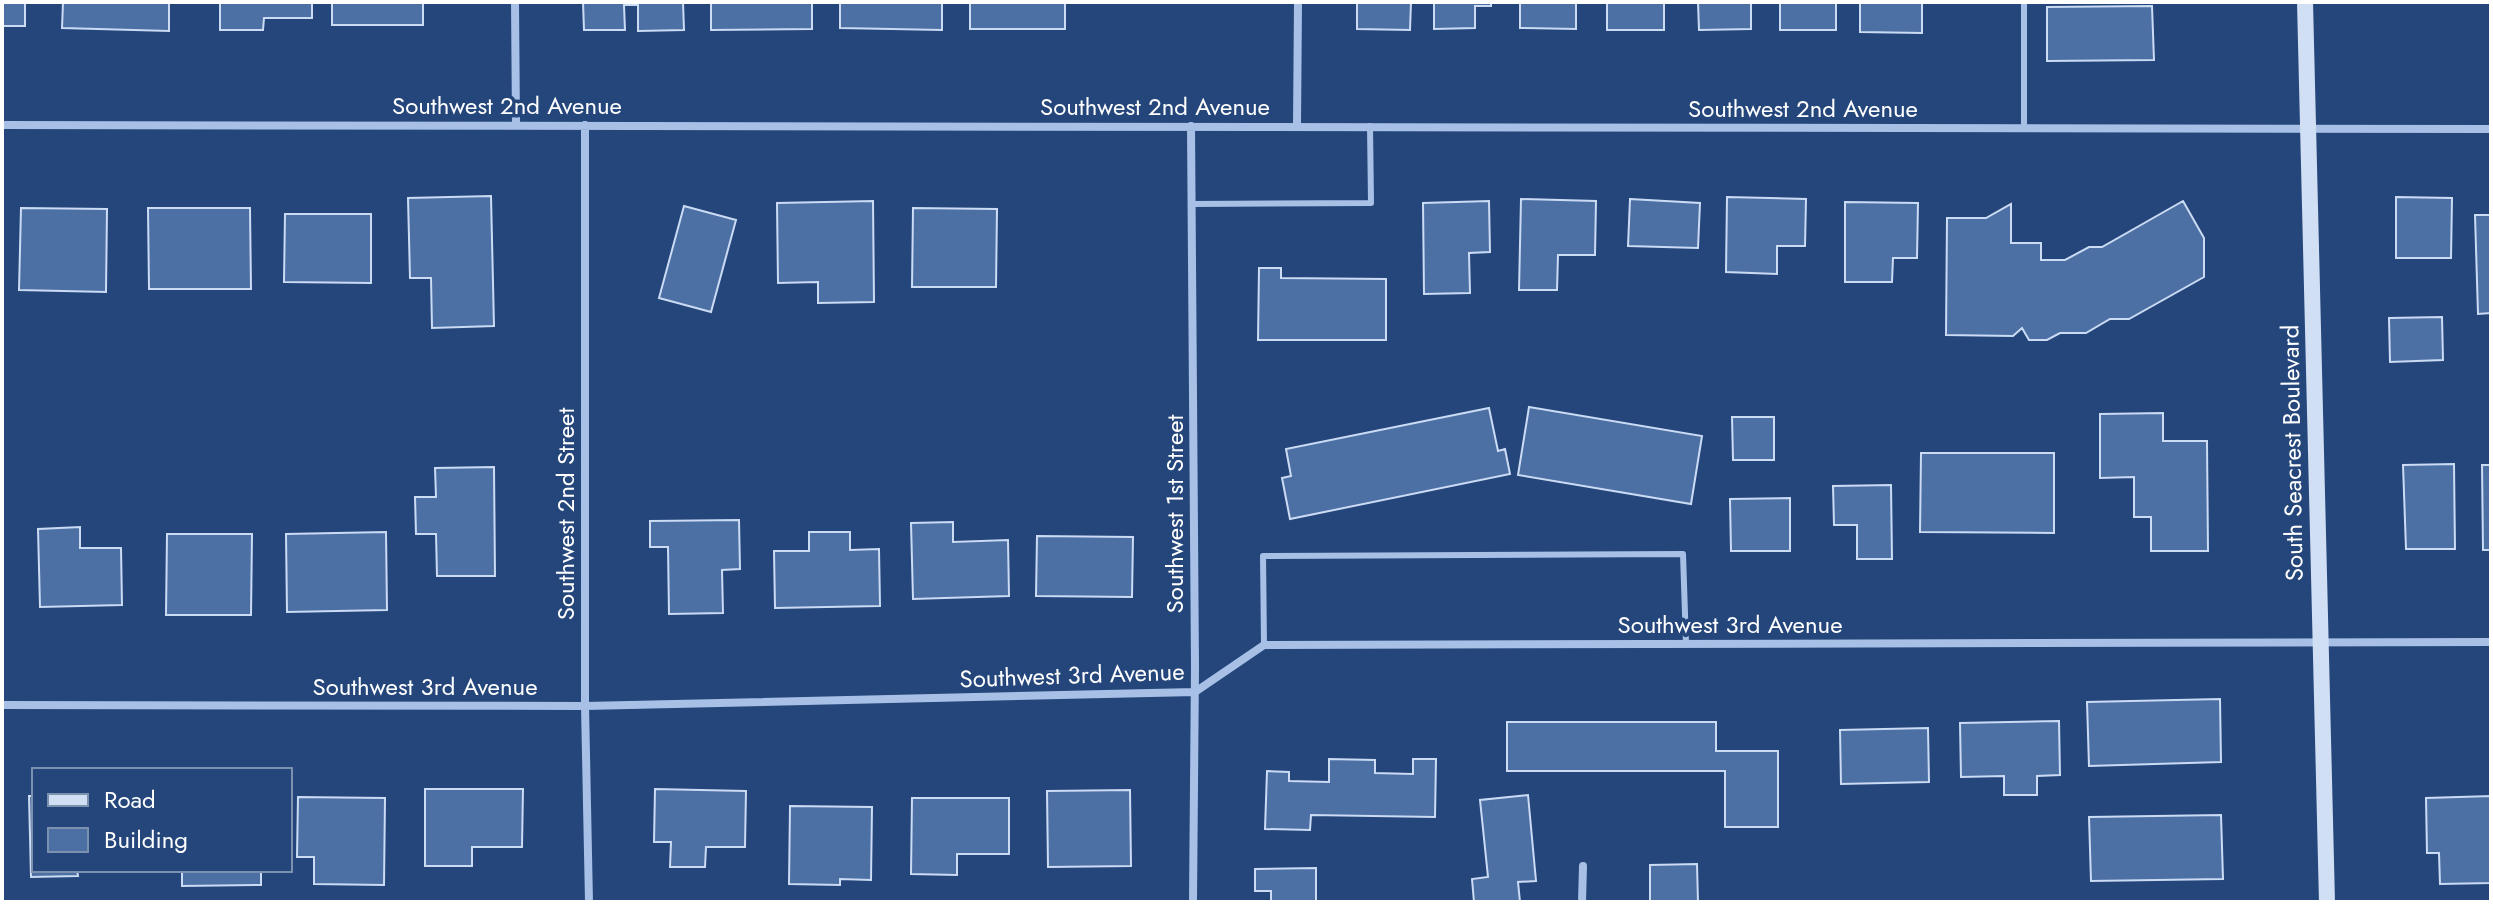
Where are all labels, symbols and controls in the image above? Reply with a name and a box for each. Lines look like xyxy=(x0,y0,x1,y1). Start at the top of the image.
street label: Southwest 2nd Avenue xyxy=(392,88,622,123)
street label: Southwest 2nd Avenue xyxy=(1040,89,1270,124)
street label: Southwest 2nd Avenue xyxy=(1688,91,1918,126)
street label: South Seacrest Boulevard xyxy=(2272,324,2312,582)
street label: Southwest 2nd Street xyxy=(548,408,583,620)
street label: Southwest 1st Street xyxy=(1157,414,1192,613)
street label: Southwest 3rd Avenue xyxy=(1617,607,1843,642)
street label: Southwest 3rd Avenue xyxy=(959,654,1185,696)
street label: Southwest 3rd Avenue xyxy=(312,669,538,704)
legend xyxy=(32,768,292,872)
text: Road xyxy=(104,782,156,817)
text: Building xyxy=(104,822,188,857)

